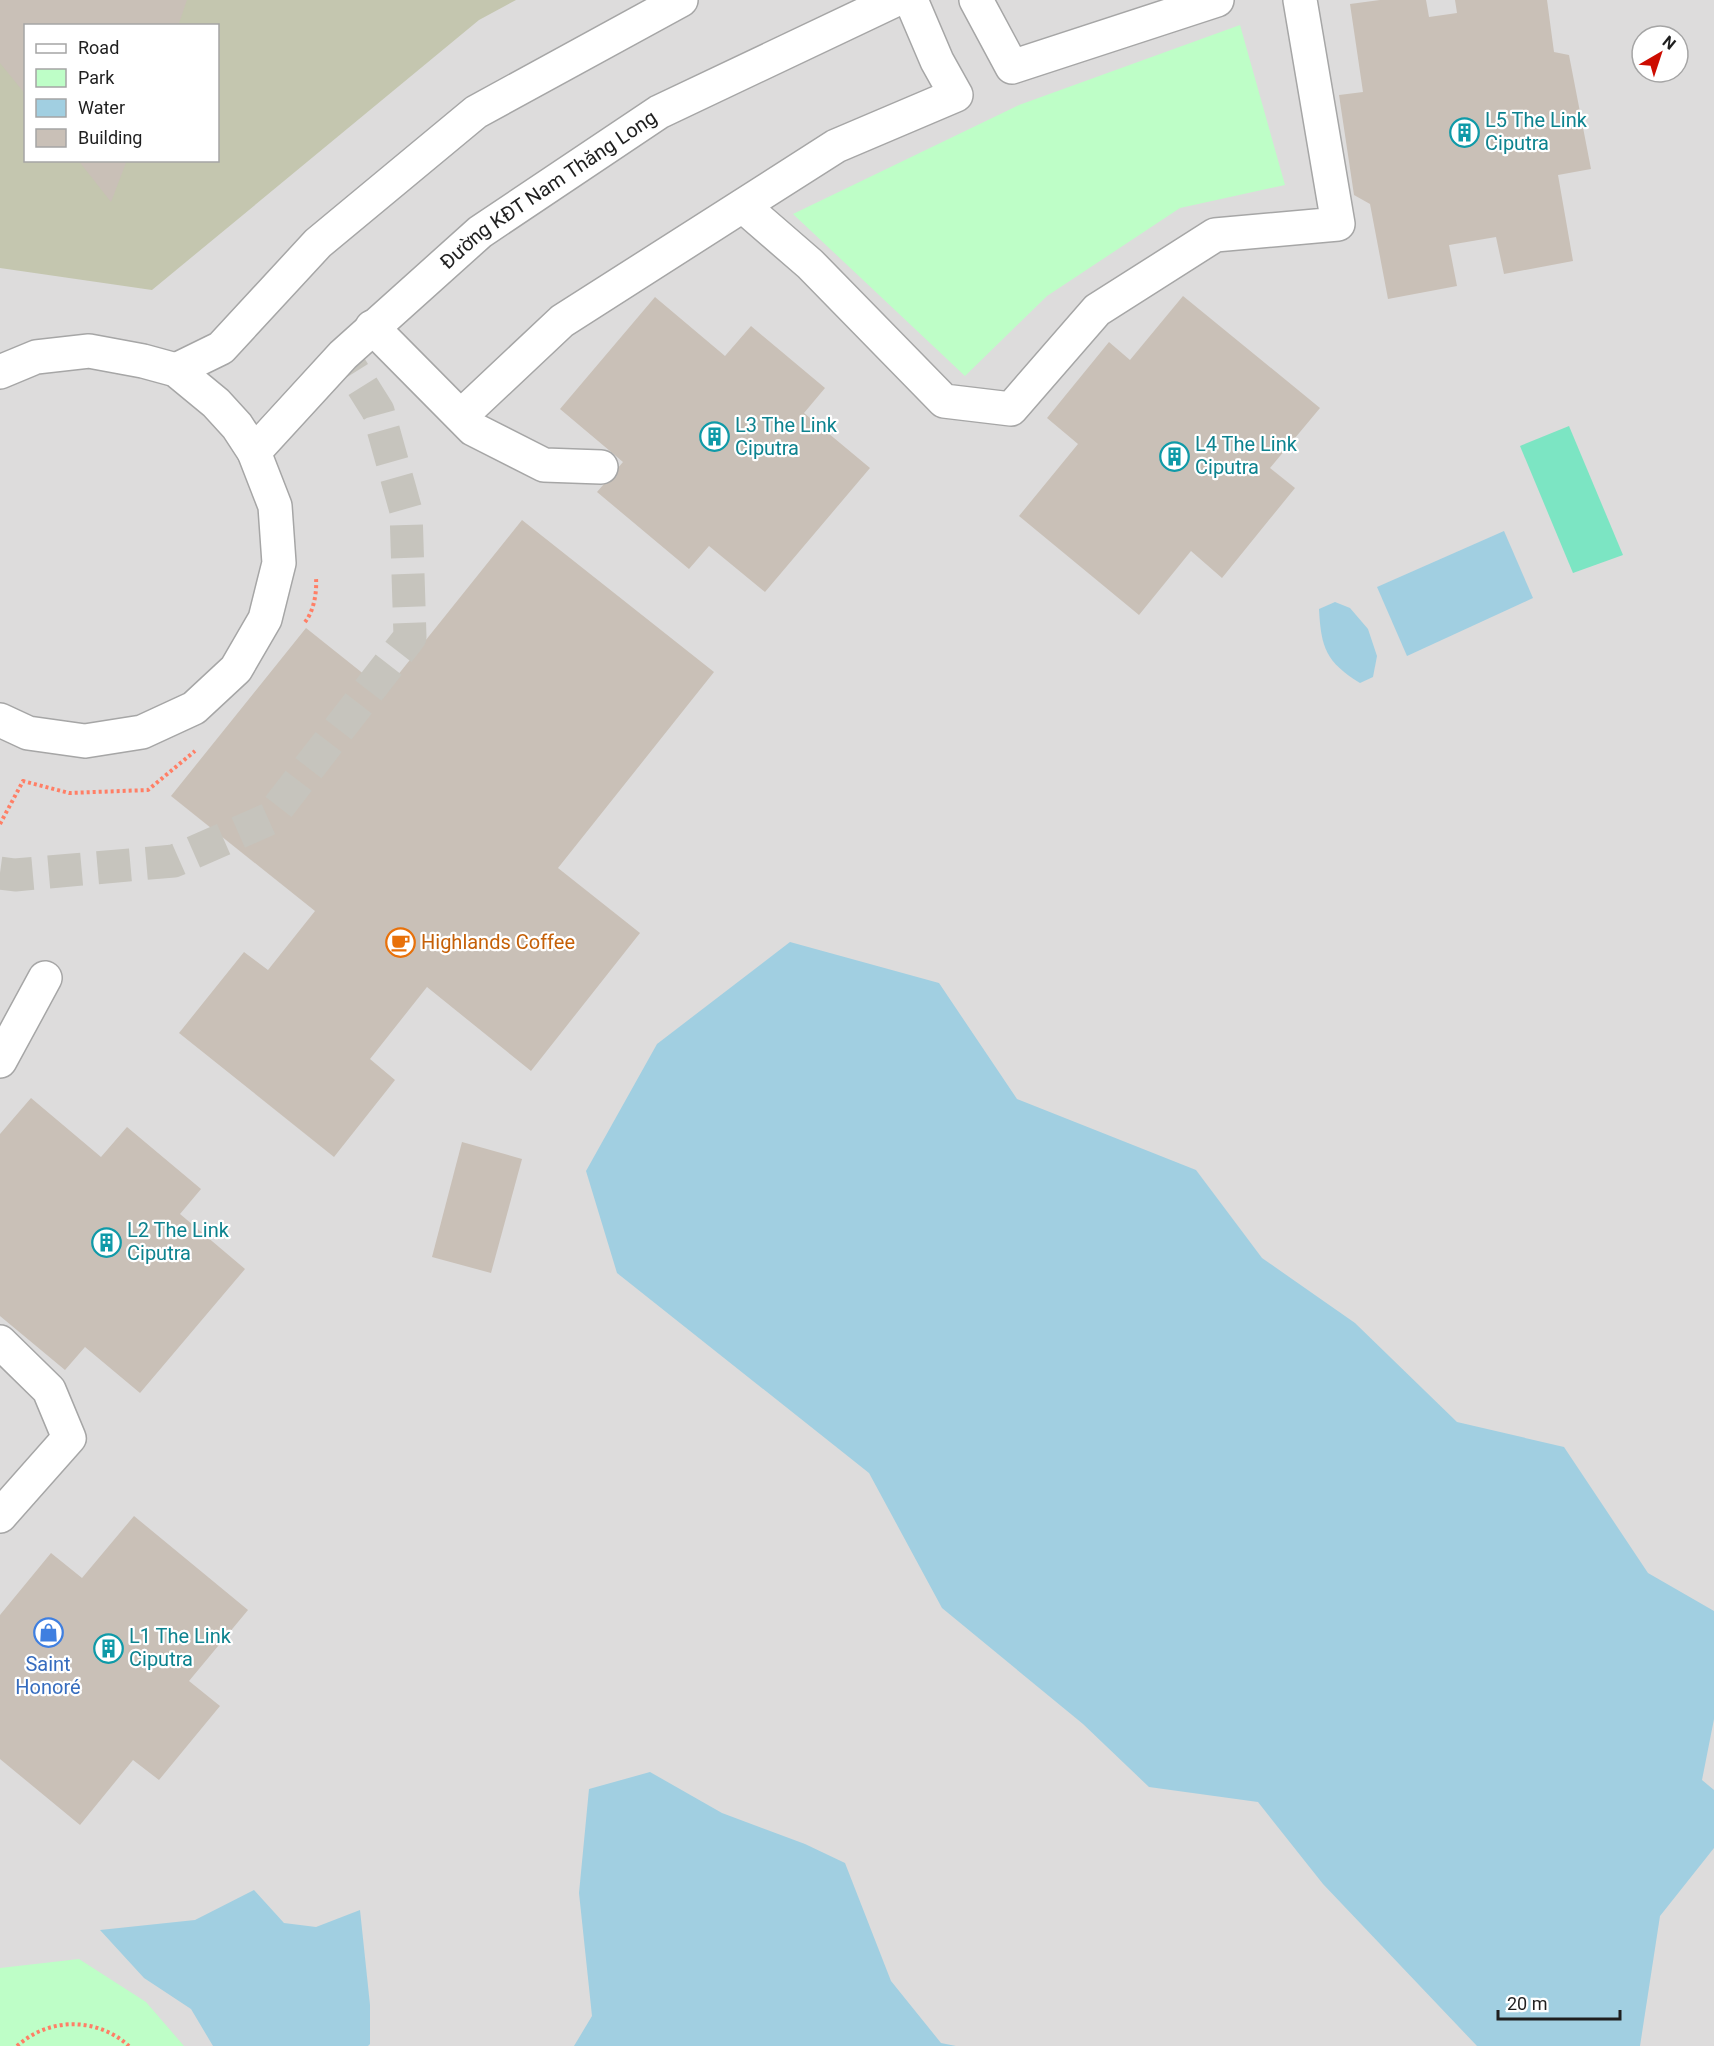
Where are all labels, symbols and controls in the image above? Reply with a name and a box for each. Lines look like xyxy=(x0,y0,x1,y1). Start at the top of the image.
legend xyxy=(24,24,219,162)
north arrow xyxy=(1630,24,1690,84)
text: N xyxy=(1659,32,1679,54)
text: Road xyxy=(78,37,119,58)
text: Park xyxy=(78,67,115,88)
text: Water xyxy=(78,97,125,118)
street label: Đường KĐT Nam Thăng Long xyxy=(435,105,661,274)
place label: L5 The Link Ciputra xyxy=(1485,108,1588,155)
building icon: L5 The Link Ciputra xyxy=(1448,116,1480,148)
text: Building xyxy=(78,127,142,148)
place label: L3 The Link Ciputra xyxy=(735,413,838,460)
building icon: L3 The Link Ciputra xyxy=(698,421,730,453)
place label: L4 The Link Ciputra xyxy=(1195,432,1298,479)
building icon: L4 The Link Ciputra xyxy=(1158,440,1190,472)
cafe icon: Highlands Coffee xyxy=(384,926,416,958)
place label: Highlands Coffee xyxy=(421,930,575,954)
place label: L2 The Link Ciputra xyxy=(127,1218,230,1265)
building icon: L2 The Link Ciputra xyxy=(90,1226,122,1258)
shop icon: Saint Honoré xyxy=(32,1617,64,1649)
place label: L1 The Link Ciputra xyxy=(129,1624,232,1671)
building icon: L1 The Link Ciputra xyxy=(92,1632,124,1664)
place label: Saint Honoré xyxy=(15,1652,81,1699)
scale bar xyxy=(1498,1983,1620,2021)
text: 20 m xyxy=(1507,1993,1547,2014)

